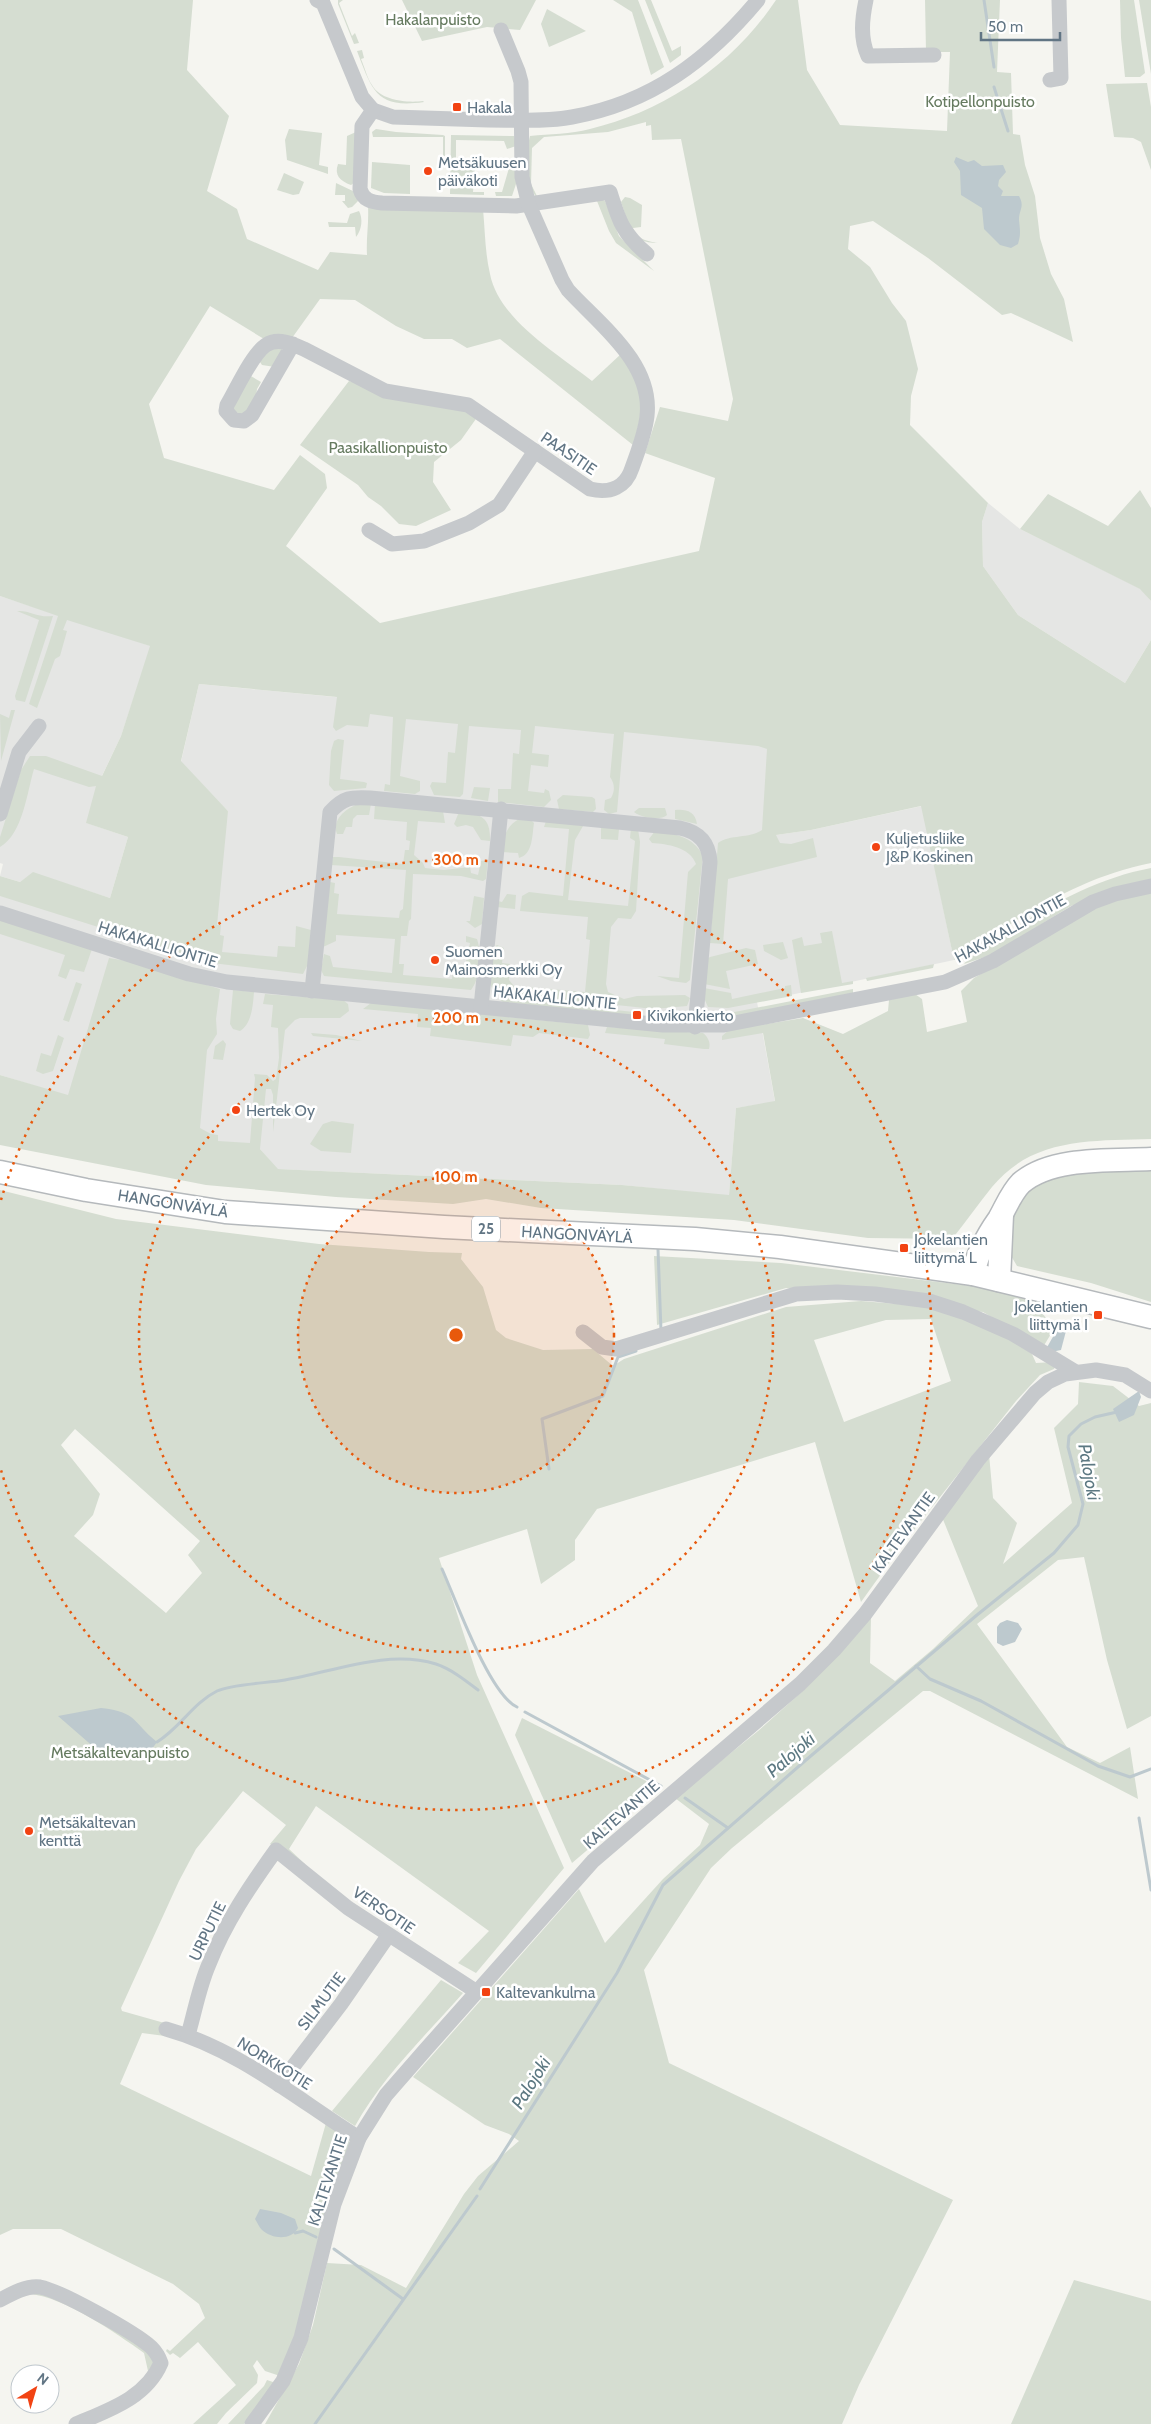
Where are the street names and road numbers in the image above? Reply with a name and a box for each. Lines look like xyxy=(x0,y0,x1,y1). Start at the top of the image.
street label: PAASITIE xyxy=(537,428,600,479)
street label: HAKAKALLIONTIE xyxy=(951,890,1069,967)
street label: HAKAKALLIONTIE xyxy=(96,917,220,972)
street label: HAKAKALLIONTIE xyxy=(492,982,618,1013)
street label: HANGONVÄYLÄ xyxy=(116,1185,230,1222)
road number: 25 xyxy=(472,1216,500,1242)
street label: HANGONVÄYLÄ xyxy=(521,1222,633,1247)
street label: KALTEVANTIE xyxy=(868,1488,939,1576)
street label: KALTEVANTIE xyxy=(579,1776,663,1853)
street label: VERSOTIE xyxy=(349,1883,419,1938)
street label: URPUTIE xyxy=(185,1898,230,1964)
street label: SILMUTIE xyxy=(294,1969,349,2034)
street label: NORKKOTIE xyxy=(234,2033,316,2094)
street label: KALTEVANTIE xyxy=(304,2132,351,2228)

